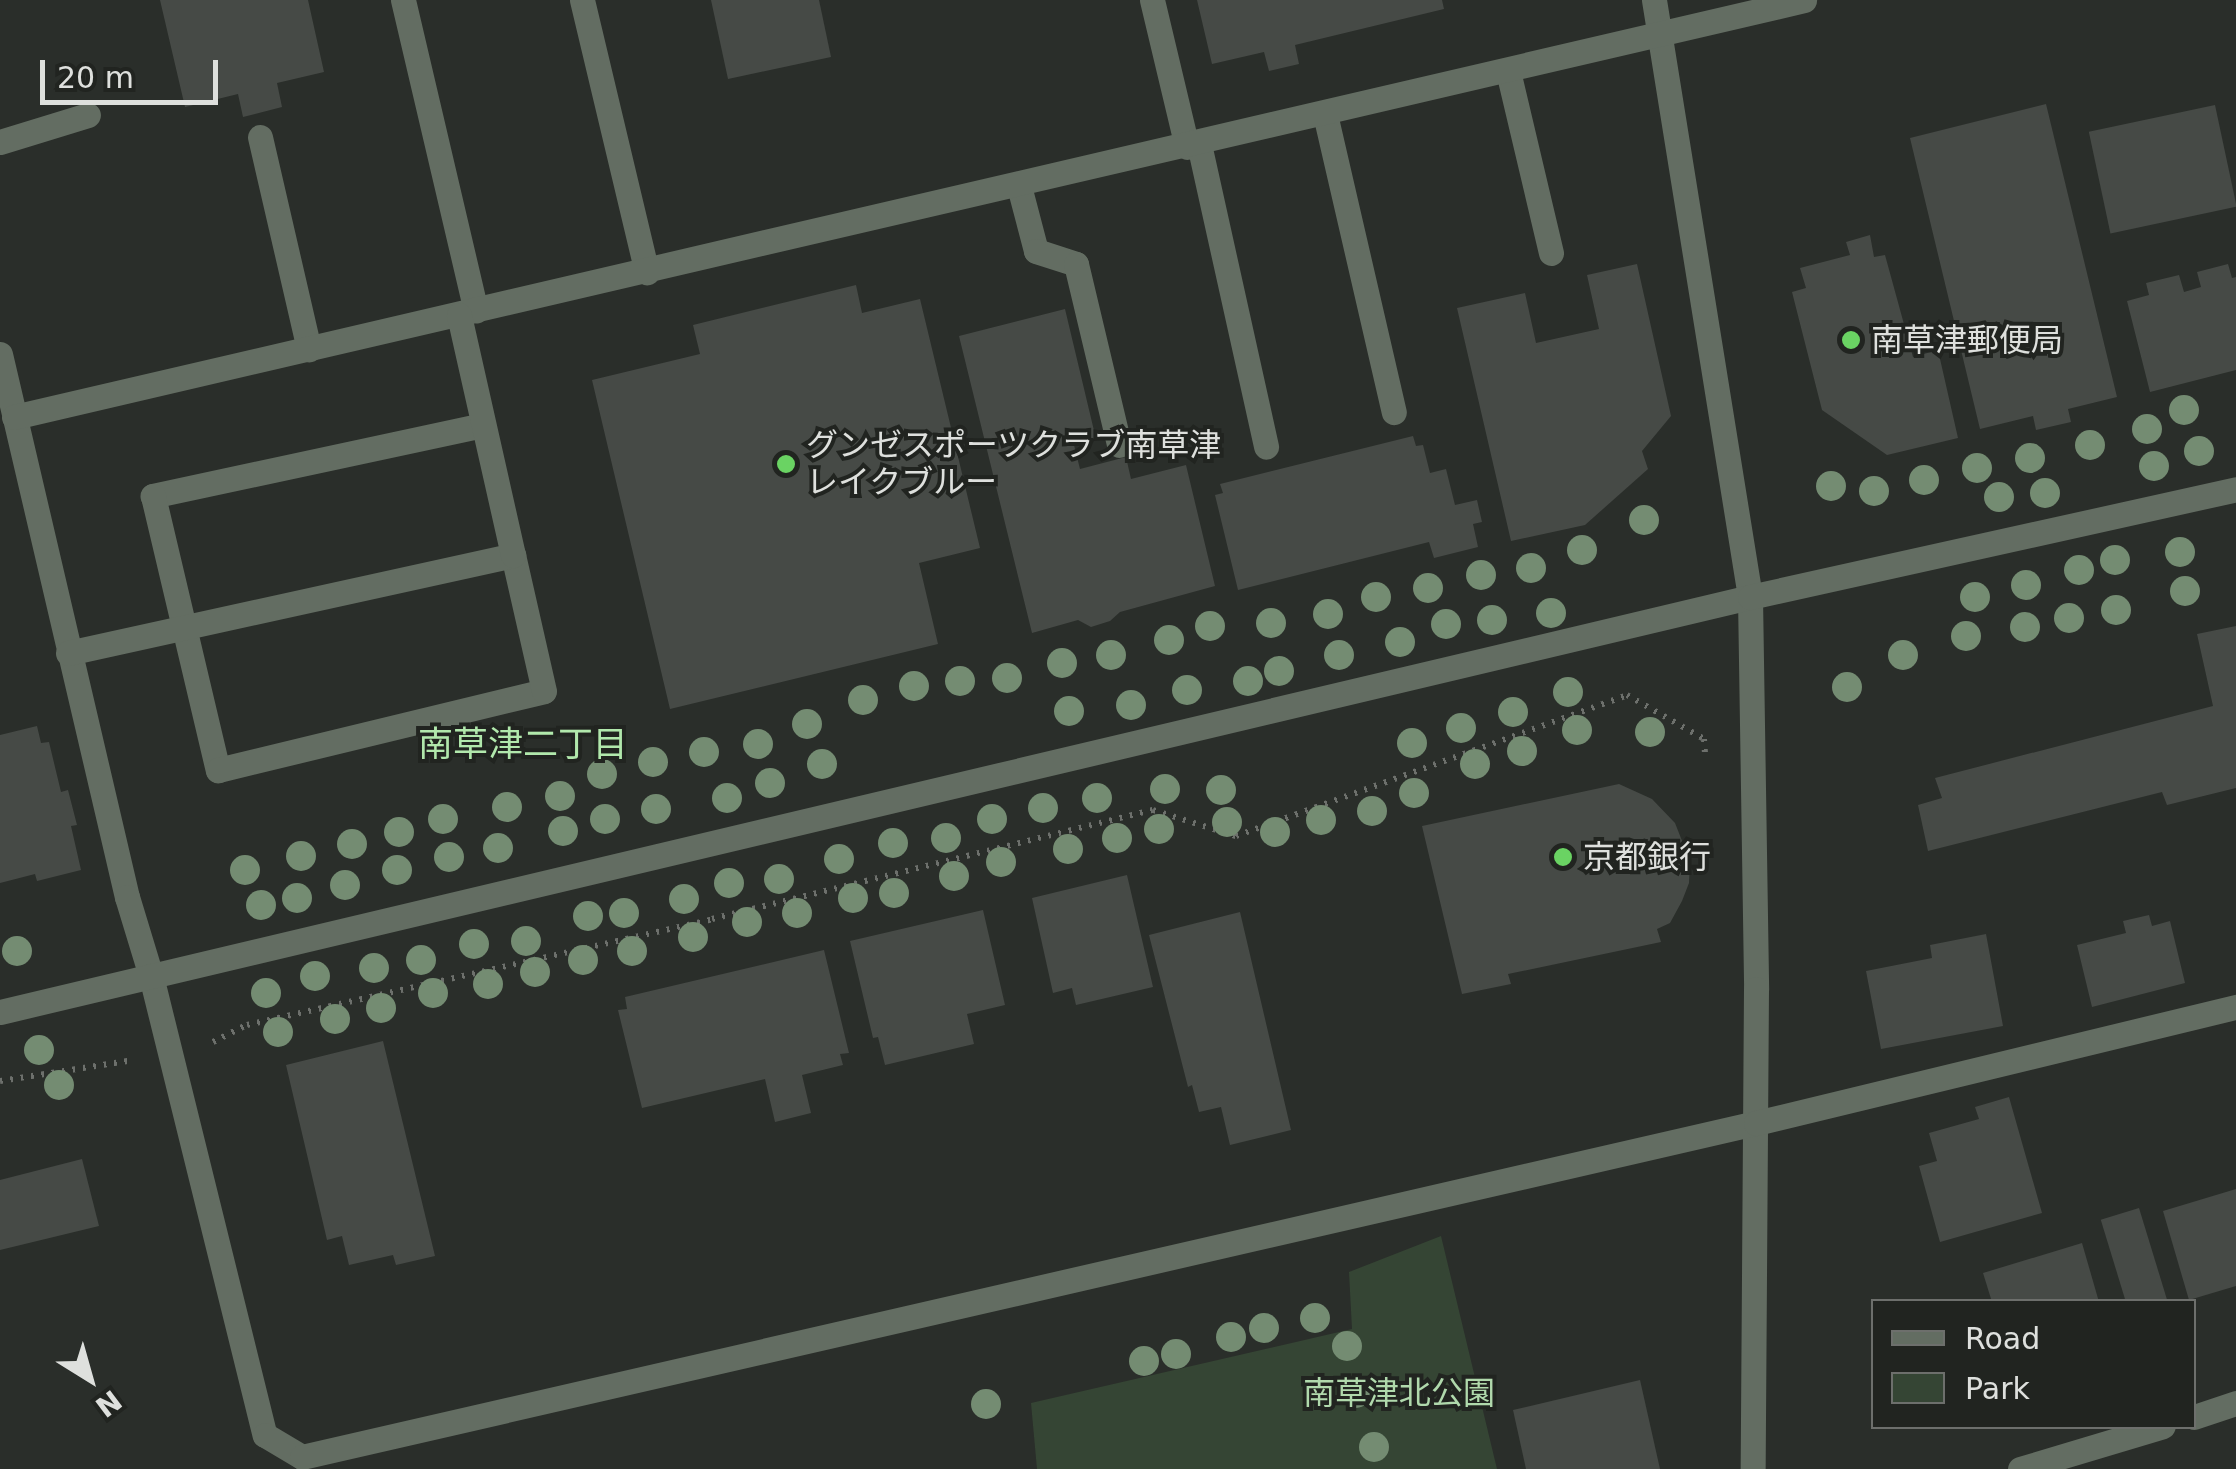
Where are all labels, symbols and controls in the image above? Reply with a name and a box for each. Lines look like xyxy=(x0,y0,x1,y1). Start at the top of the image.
scale bar xyxy=(45,40,222,102)
text: 20 m xyxy=(57,60,134,95)
place label: 南草津郵便局 xyxy=(1871,321,2063,359)
marker: 南草津郵便局 xyxy=(1840,329,1862,351)
place label: グンゼスポーツクラブ南草津 レイクブルー xyxy=(806,427,1222,502)
marker: グンゼスポーツクラブ南草津 レイクブルー xyxy=(775,453,797,475)
district label: 南草津二丁目 xyxy=(418,723,628,765)
place label: 京都銀行 xyxy=(1583,838,1711,876)
marker: 京都銀行 xyxy=(1552,846,1574,868)
legend xyxy=(1871,1299,2196,1429)
text: Road xyxy=(1965,1321,2040,1356)
north arrow xyxy=(40,1329,140,1429)
text: Park xyxy=(1965,1371,2030,1406)
park label: 南草津北公園 xyxy=(1303,1374,1495,1412)
text: N xyxy=(89,1383,128,1424)

